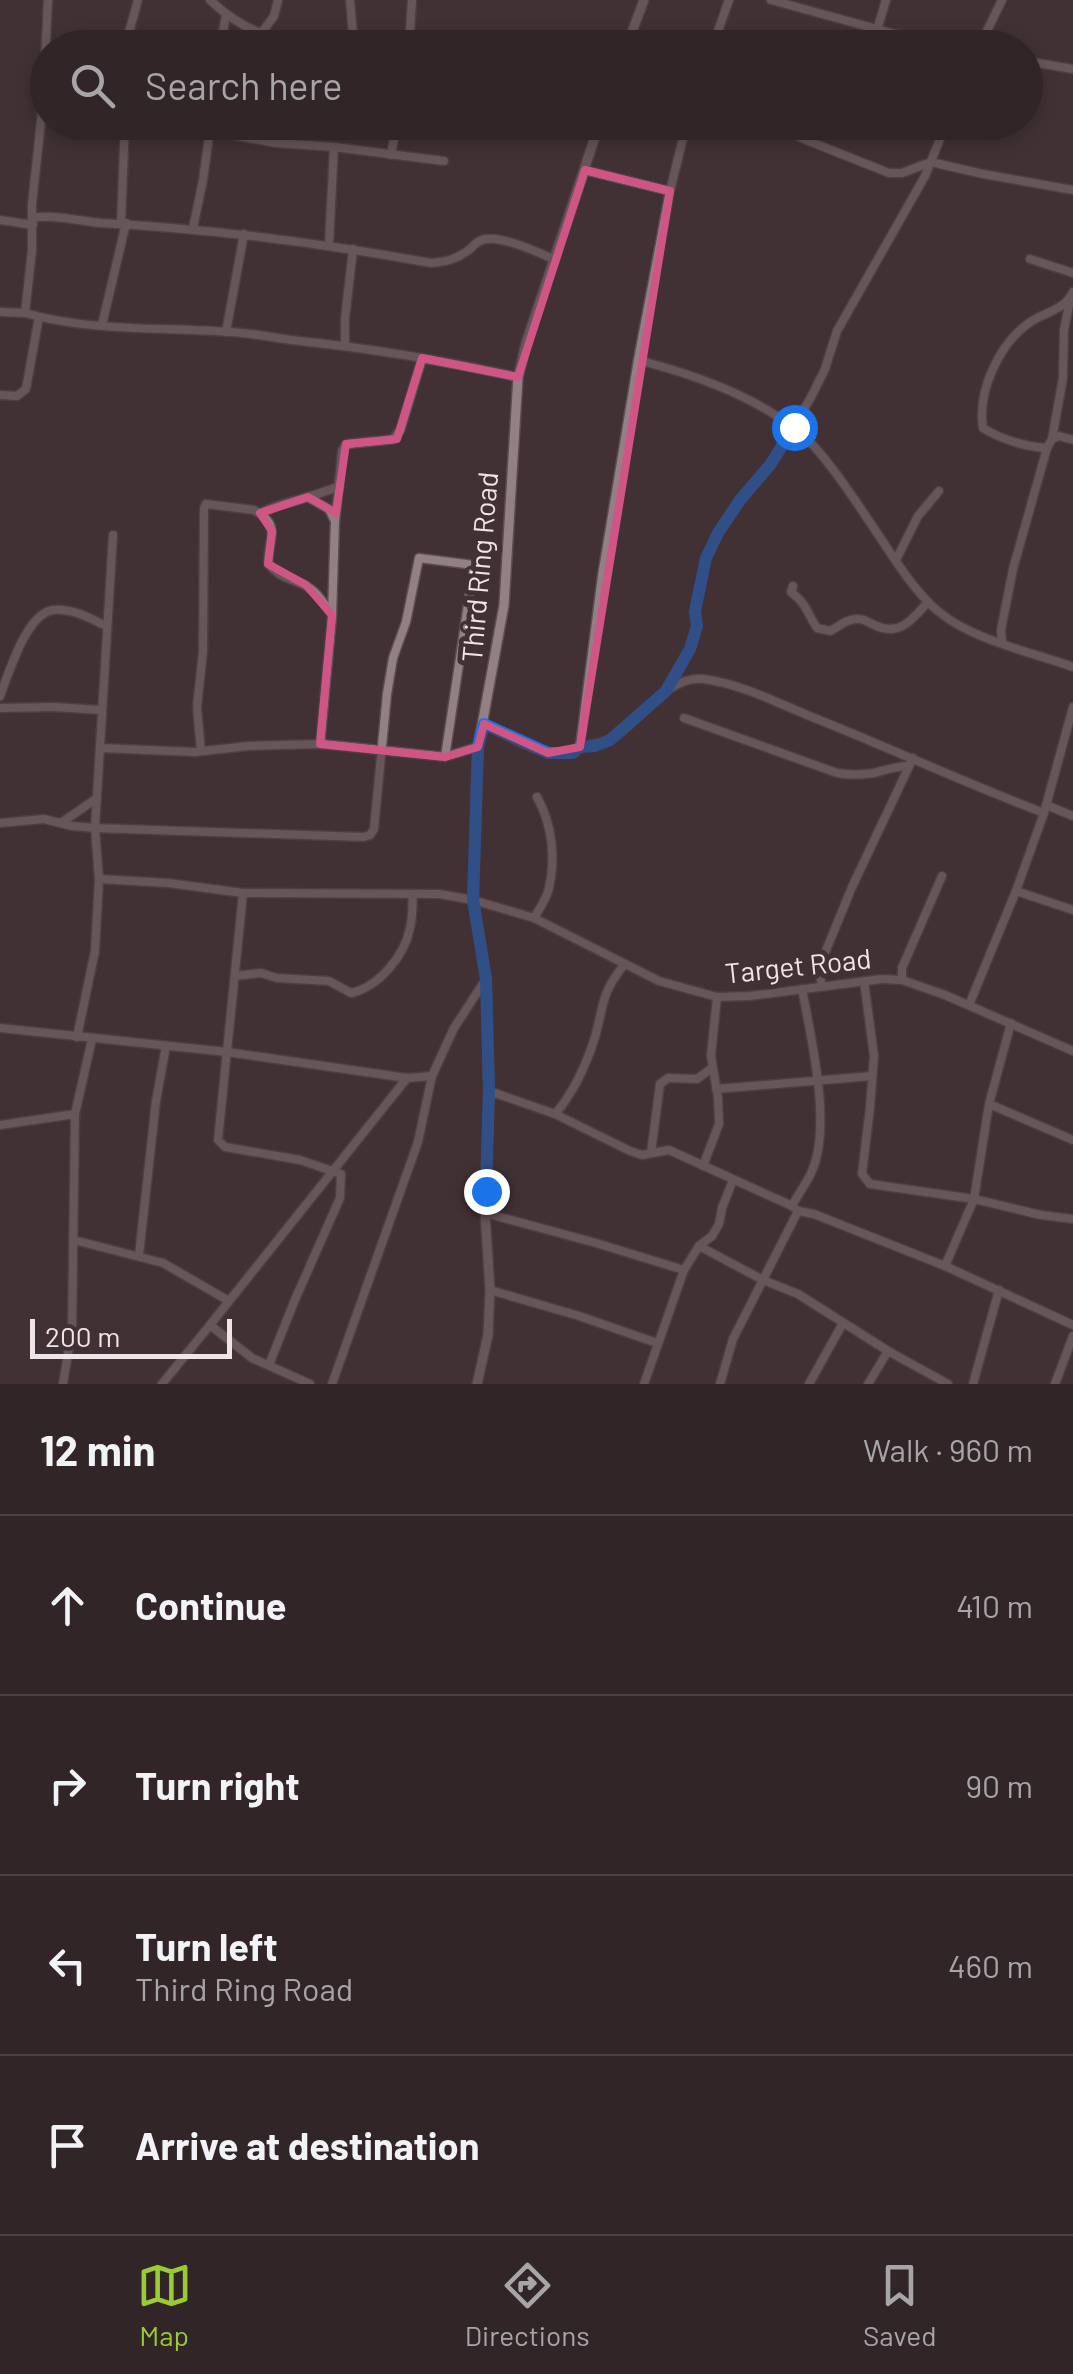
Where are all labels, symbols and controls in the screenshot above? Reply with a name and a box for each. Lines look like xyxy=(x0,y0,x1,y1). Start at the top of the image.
search box xyxy=(30,30,1043,140)
icon: search xyxy=(65,58,120,113)
text: Search here xyxy=(145,62,343,108)
route start xyxy=(772,405,818,451)
street label: Third Ring Road xyxy=(454,470,504,664)
street label: Target Road xyxy=(723,940,873,990)
route end xyxy=(464,1169,510,1215)
scale bar xyxy=(30,1314,232,1358)
text: 200 m xyxy=(45,1319,120,1353)
text: 12 min xyxy=(40,1424,156,1474)
text: Walk · 960 m xyxy=(863,1430,1033,1468)
icon: ahead xyxy=(40,1578,95,1633)
text: Continue xyxy=(135,1582,286,1628)
text: 410 m xyxy=(956,1586,1033,1624)
icon: right xyxy=(40,1758,95,1813)
text: Turn right xyxy=(135,1762,300,1808)
text: 90 m xyxy=(965,1766,1033,1804)
text: Turn left xyxy=(135,1923,278,1969)
icon: left xyxy=(40,1938,95,1993)
text: 460 m xyxy=(948,1946,1033,1984)
text: Third Ring Road xyxy=(135,1969,353,2007)
icon: arrive xyxy=(40,2118,95,2173)
text: Arrive at destination xyxy=(135,2122,480,2168)
tab: Map xyxy=(137,2258,192,2352)
tab: Directions xyxy=(465,2258,590,2352)
tab: Saved xyxy=(863,2258,936,2352)

